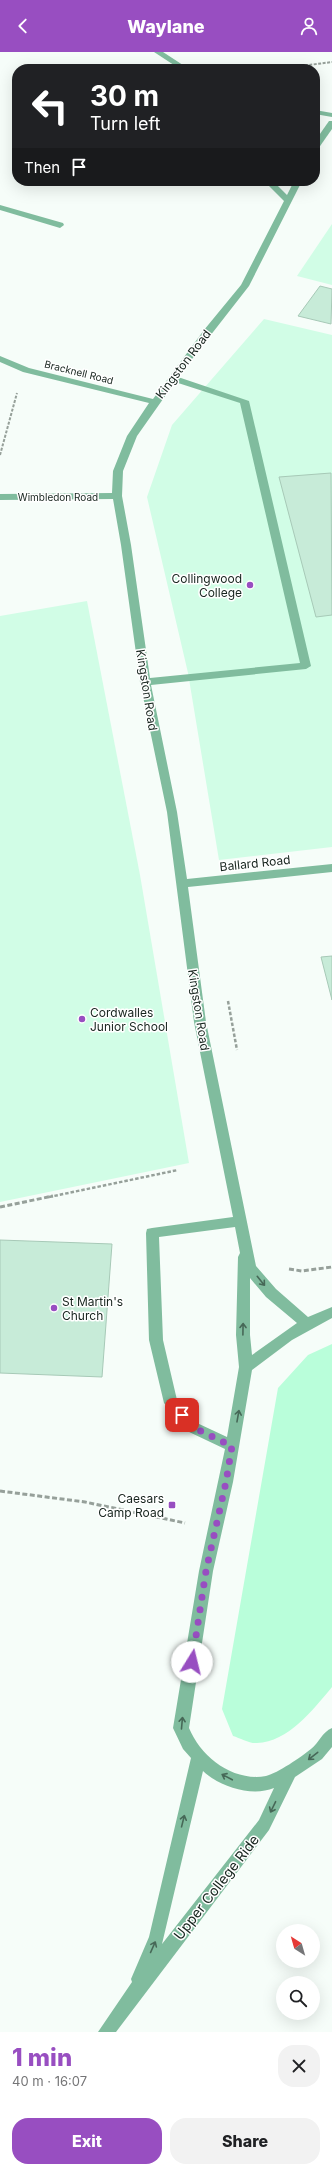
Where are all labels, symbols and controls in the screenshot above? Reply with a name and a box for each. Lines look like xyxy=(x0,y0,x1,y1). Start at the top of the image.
icon: back xyxy=(12,15,34,37)
icon: person xyxy=(298,15,320,37)
text: Waylane xyxy=(127,16,205,37)
text: 30 m xyxy=(90,79,159,113)
icon: left xyxy=(24,80,76,132)
text: Turn left xyxy=(90,113,160,134)
icon: arrive xyxy=(68,156,90,178)
text: Then xyxy=(24,158,60,177)
street label: Kingston Road xyxy=(152,327,214,401)
street label: Bracknell Road xyxy=(43,358,115,386)
street label: Wimbledon Road xyxy=(18,491,98,503)
place label: Collingwood College xyxy=(172,571,242,600)
marker: Collingwood College xyxy=(245,580,255,590)
street label: Kingston Road xyxy=(133,648,161,732)
street label: Ballard Road xyxy=(219,852,291,874)
street label: Kingston Road xyxy=(185,968,213,1052)
place label: Cordwalles Junior School xyxy=(90,1005,168,1034)
marker: Cordwalles Junior School xyxy=(77,1014,87,1024)
one-way arrow xyxy=(256,1275,265,1286)
place label: St Martin's Church xyxy=(62,1294,123,1323)
marker: St Martin's Church xyxy=(49,1303,59,1313)
one-way arrow xyxy=(239,1323,247,1336)
pin xyxy=(165,1398,199,1432)
icon: arrive xyxy=(171,1404,193,1426)
one-way arrow xyxy=(234,1410,242,1423)
place label: Caesars Camp Road xyxy=(98,1491,164,1520)
marker: Caesars Camp Road xyxy=(167,1500,177,1510)
position arrow xyxy=(171,1641,213,1683)
one-way arrow xyxy=(179,1717,186,1730)
one-way arrow xyxy=(308,1752,319,1760)
one-way arrow xyxy=(222,1773,234,1781)
one-way arrow xyxy=(269,1801,276,1813)
one-way arrow xyxy=(180,1815,187,1828)
street label: Upper College Ride xyxy=(170,1831,262,1943)
north arrow xyxy=(276,1924,320,1968)
map controls xyxy=(276,1924,320,2020)
one-way arrow xyxy=(150,1942,157,1954)
button: search xyxy=(276,1976,320,2020)
text: 1 min xyxy=(12,2043,72,2072)
button: close xyxy=(278,2045,320,2087)
text: 40 m · 16:07 xyxy=(12,2073,87,2089)
button: Exit xyxy=(12,2118,162,2164)
button: Share xyxy=(170,2118,320,2164)

